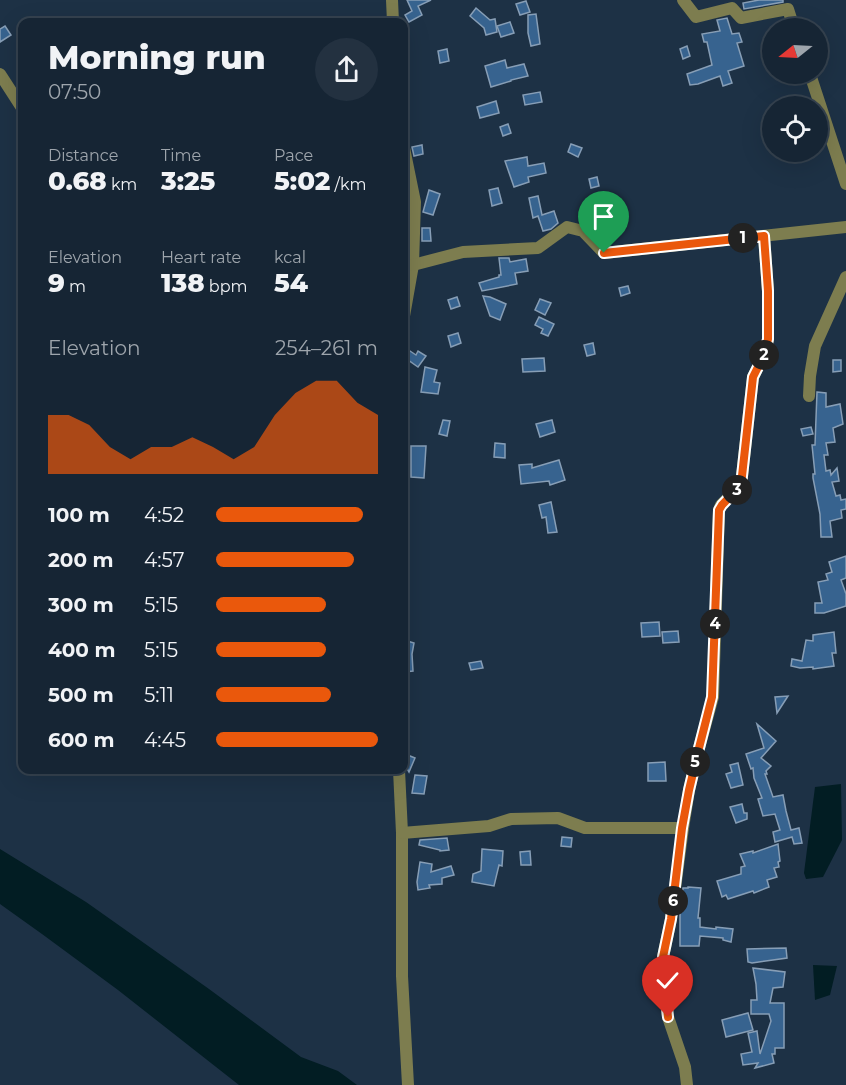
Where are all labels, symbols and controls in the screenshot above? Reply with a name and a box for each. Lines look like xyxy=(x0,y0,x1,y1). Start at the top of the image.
north arrow xyxy=(762,18,828,84)
map controls xyxy=(762,18,828,162)
text: Morning run xyxy=(48,37,266,77)
button: share xyxy=(315,38,378,101)
text: 07:50 xyxy=(48,80,101,104)
button: locate xyxy=(762,96,828,162)
text: Distance xyxy=(48,146,118,165)
text: Time xyxy=(161,146,201,165)
text: Pace xyxy=(274,146,313,165)
text: 0.68 xyxy=(48,165,107,197)
text: 3:25 xyxy=(161,165,215,197)
text: 5:02 xyxy=(274,165,330,197)
text: km xyxy=(107,175,137,194)
text: /km xyxy=(330,175,366,194)
pin xyxy=(578,191,629,253)
icon: arrive xyxy=(587,200,620,233)
pin: 1 xyxy=(728,223,758,253)
text: 1 xyxy=(740,228,746,247)
text: Elevation xyxy=(48,248,122,267)
text: Heart rate xyxy=(161,248,241,267)
text: kcal xyxy=(274,248,306,267)
text: 9 xyxy=(48,267,65,299)
text: 138 xyxy=(161,267,205,299)
text: 54 xyxy=(274,267,308,299)
text: m xyxy=(65,277,86,296)
text: bpm xyxy=(205,277,247,296)
text: Elevation xyxy=(48,336,140,360)
text: 254–261 m xyxy=(275,336,378,360)
pin: 2 xyxy=(749,340,779,370)
text: 2 xyxy=(759,345,769,364)
pin: 3 xyxy=(722,475,752,505)
text: 3 xyxy=(732,480,742,499)
text: 100 m xyxy=(48,503,110,527)
text: 4:52 xyxy=(144,503,184,527)
text: 200 m xyxy=(48,548,114,572)
text: 4:57 xyxy=(144,548,184,572)
text: 300 m xyxy=(48,593,114,617)
text: 5:15 xyxy=(144,593,178,617)
pin: 4 xyxy=(700,609,730,639)
text: 4 xyxy=(709,614,721,633)
text: 400 m xyxy=(48,638,116,662)
text: 5:15 xyxy=(144,638,178,662)
text: 500 m xyxy=(48,683,114,707)
text: 5:11 xyxy=(144,683,174,707)
text: 600 m xyxy=(48,728,115,752)
text: 4:45 xyxy=(144,728,186,752)
pin: 5 xyxy=(680,747,710,777)
text: 5 xyxy=(690,752,700,771)
pin: 6 xyxy=(658,886,688,916)
text: 6 xyxy=(668,891,678,910)
pin xyxy=(642,955,693,1017)
icon: check xyxy=(651,964,684,997)

